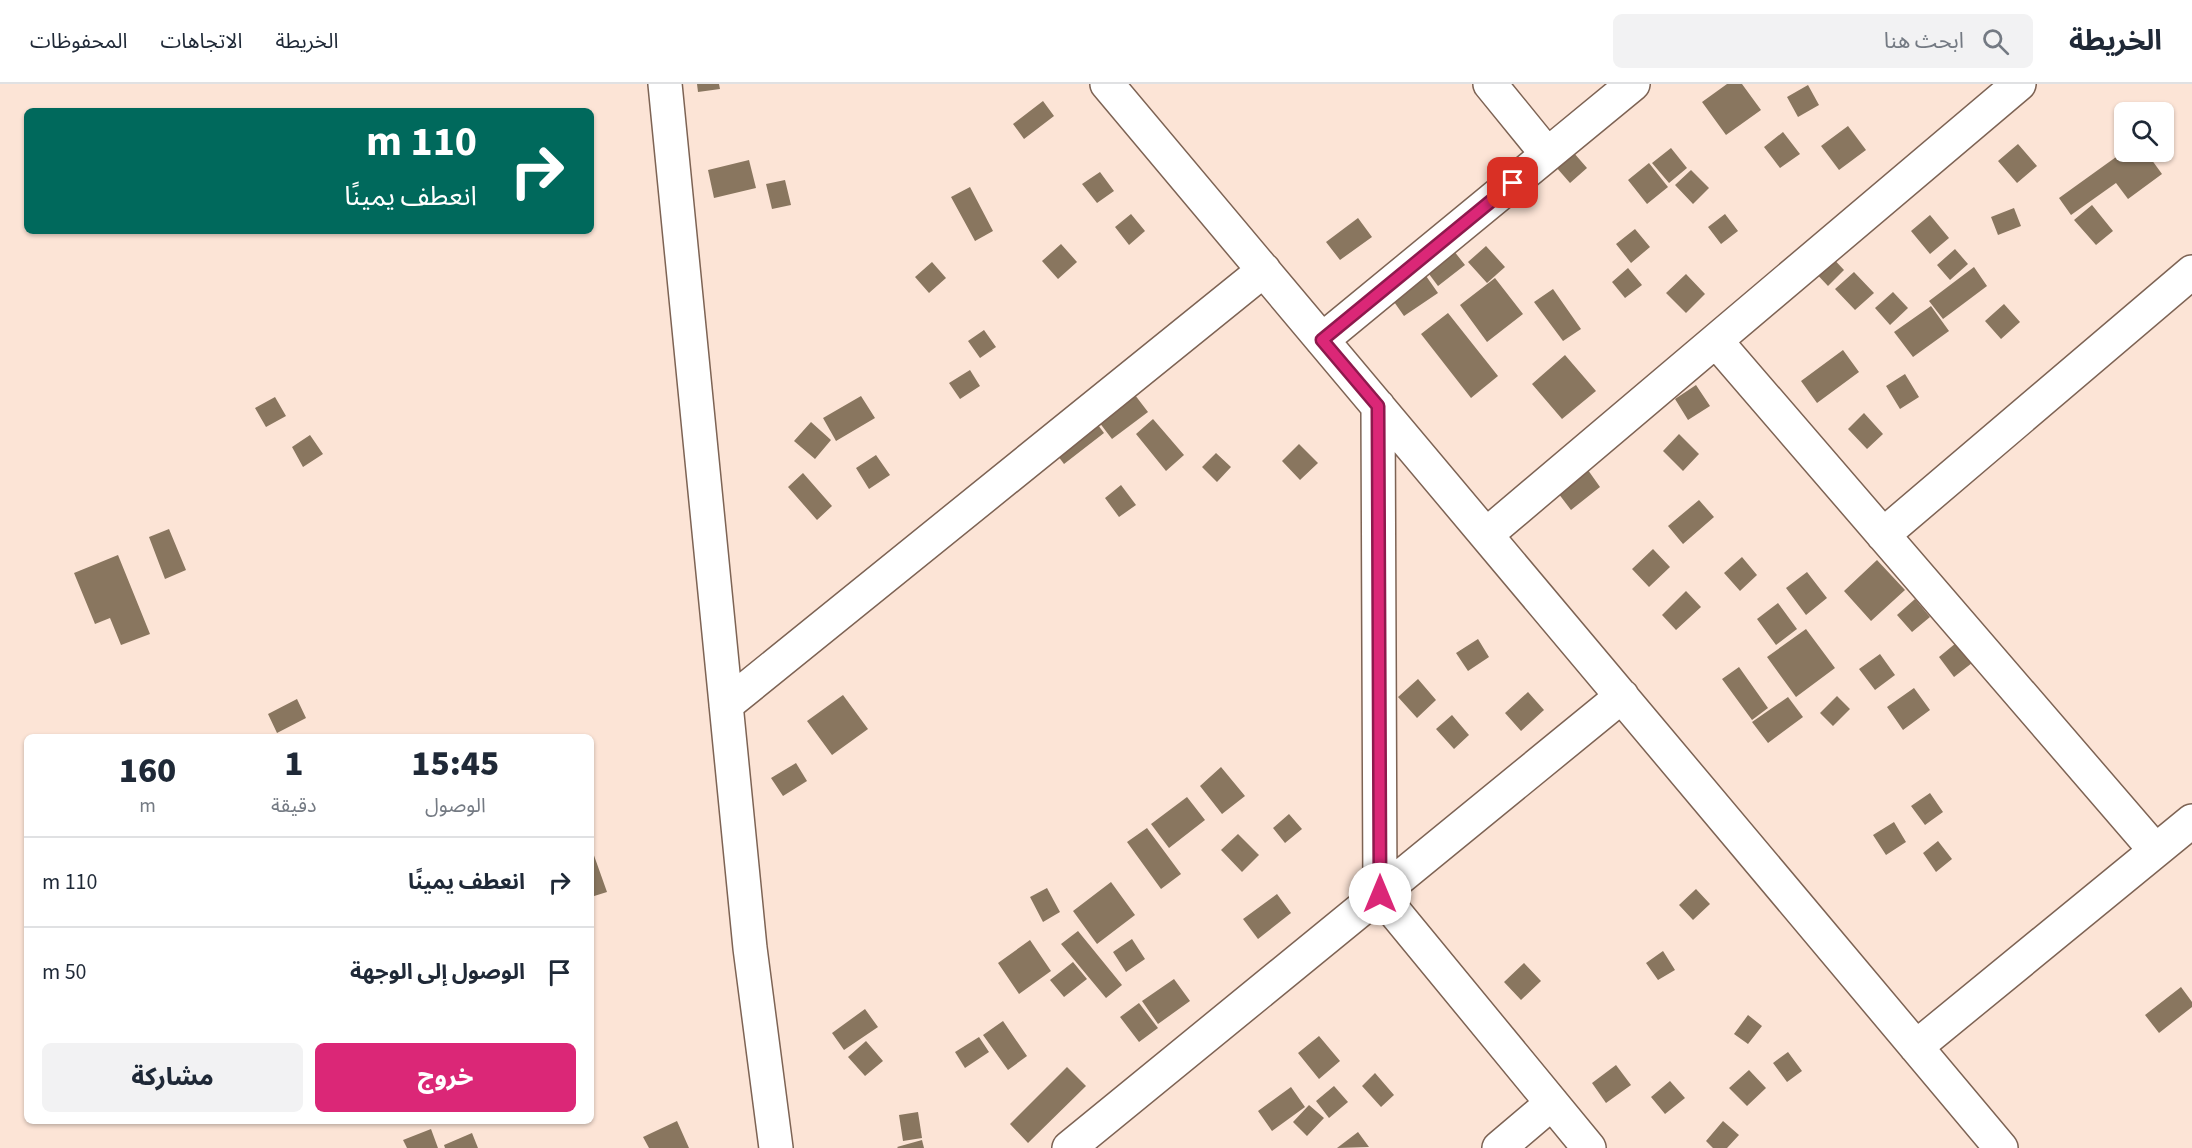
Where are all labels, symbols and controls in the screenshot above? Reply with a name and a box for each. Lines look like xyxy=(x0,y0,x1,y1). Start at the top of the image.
search box xyxy=(1613,14,2033,68)
text: الخريطة xyxy=(2069,21,2162,61)
text: ابحث هنا xyxy=(1884,25,1964,57)
icon: search xyxy=(1979,25,2012,58)
text: المحفوظات xyxy=(30,26,127,56)
text: الاتجاهات xyxy=(160,26,242,56)
text: الخريطة xyxy=(275,26,338,56)
map controls xyxy=(2114,102,2174,162)
button: search xyxy=(2114,102,2174,162)
text: 110 m xyxy=(366,112,477,172)
icon: right xyxy=(498,132,576,210)
pin xyxy=(1487,157,1538,208)
icon: arrive xyxy=(1496,166,1529,199)
text: انعطف يمينًا xyxy=(344,177,477,216)
text: 1 xyxy=(284,738,303,789)
text: 15:45 xyxy=(411,738,499,789)
text: 160 xyxy=(119,745,176,796)
text: m xyxy=(139,792,156,820)
text: دقيقة xyxy=(271,792,317,820)
text: الوصول xyxy=(425,792,486,820)
position arrow xyxy=(1348,862,1412,926)
text: 110 m xyxy=(42,866,97,898)
text: انعطف يمينًا xyxy=(408,866,525,898)
icon: right xyxy=(543,866,576,899)
text: 50 m xyxy=(42,956,87,988)
text: الوصول إلى الوجهة xyxy=(350,956,525,988)
icon: arrive xyxy=(543,956,576,989)
button: مشاركة xyxy=(42,1043,303,1112)
button: خروج xyxy=(315,1043,576,1112)

